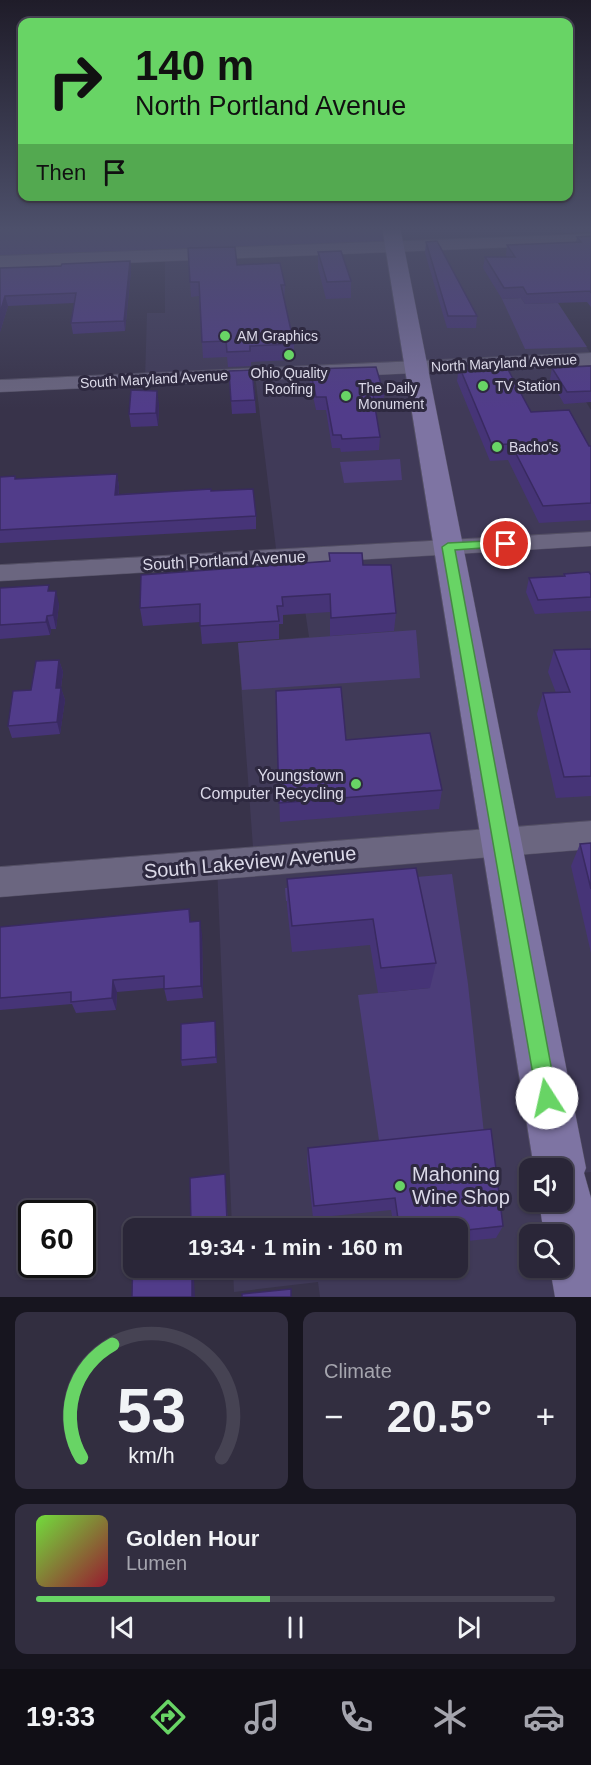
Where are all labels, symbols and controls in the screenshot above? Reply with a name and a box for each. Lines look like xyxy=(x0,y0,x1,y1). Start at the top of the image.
icon: right xyxy=(36,42,114,120)
text: 140 m xyxy=(135,42,254,89)
text: North Portland Avenue xyxy=(135,91,406,121)
icon: arrive xyxy=(98,156,131,189)
text: Then xyxy=(36,160,86,185)
place label: AM Graphics xyxy=(237,328,318,344)
marker: AM Graphics xyxy=(218,329,232,343)
marker: Ohio Quality Roofing xyxy=(282,348,296,362)
street label: North Maryland Avenue xyxy=(431,351,578,375)
place label: Ohio Quality Roofing xyxy=(250,365,328,397)
street label: South Maryland Avenue xyxy=(79,367,229,391)
place label: TV Station xyxy=(495,378,560,394)
marker: TV Station xyxy=(476,379,490,393)
place label: The Daily Monument xyxy=(358,380,424,412)
marker: The Daily Monument xyxy=(339,389,353,403)
place label: Bacho's xyxy=(509,439,558,455)
marker: Bacho's xyxy=(490,440,504,454)
pin xyxy=(480,518,531,569)
icon: arrive xyxy=(489,527,522,560)
street label: South Portland Avenue xyxy=(142,548,306,573)
place label: Youngstown Computer Recycling xyxy=(200,767,344,802)
marker: Youngstown Computer Recycling xyxy=(349,777,363,791)
street label: South Lakeview Avenue xyxy=(143,842,357,882)
position arrow xyxy=(515,1066,579,1130)
map controls xyxy=(519,1158,573,1278)
button: sound xyxy=(519,1158,573,1212)
place label: Mahoning Wine Shop xyxy=(412,1163,510,1208)
marker: Mahoning Wine Shop xyxy=(393,1179,407,1193)
speed limit sign: 60 xyxy=(18,1200,96,1278)
button: search xyxy=(519,1224,573,1278)
text: 19:34 · 1 min · 160 m xyxy=(188,1235,403,1260)
text: Climate xyxy=(324,1360,392,1382)
text: 53 xyxy=(117,1376,186,1445)
text: 20.5° xyxy=(387,1391,492,1442)
text: − xyxy=(324,1398,343,1435)
text: + xyxy=(536,1398,555,1435)
text: km/h xyxy=(128,1444,175,1468)
text: Golden Hour xyxy=(126,1526,259,1551)
text: Lumen xyxy=(126,1552,187,1574)
icon: previous xyxy=(106,1611,139,1644)
icon: pause xyxy=(279,1611,312,1644)
icon: next xyxy=(452,1611,485,1644)
icon: directions xyxy=(147,1696,189,1738)
icon: music xyxy=(241,1696,283,1738)
icon: phone xyxy=(335,1696,377,1738)
icon: climate xyxy=(429,1696,471,1738)
icon: car xyxy=(523,1696,565,1738)
text: 19:33 xyxy=(26,1702,95,1732)

